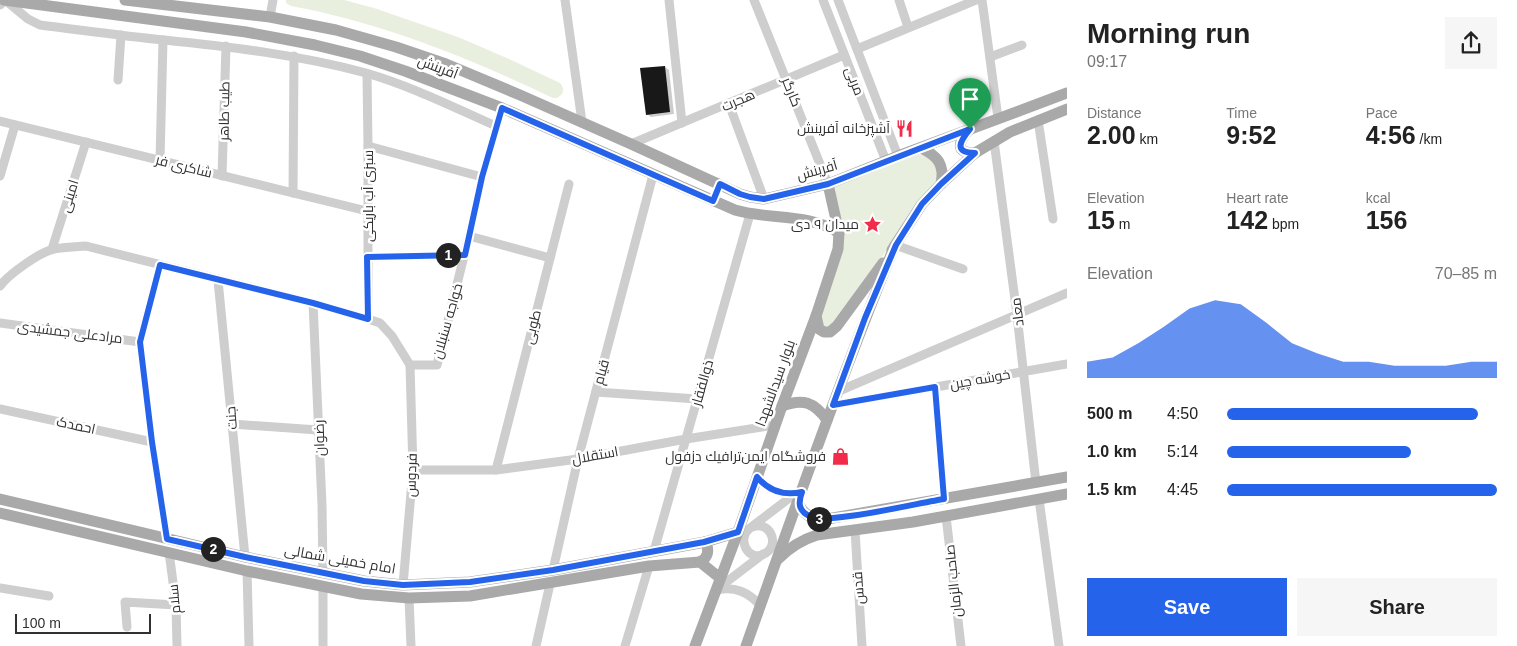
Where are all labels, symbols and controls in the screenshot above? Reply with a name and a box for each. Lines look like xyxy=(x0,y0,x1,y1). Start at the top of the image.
button: share xyxy=(1445,17,1497,69)
text: Morning run xyxy=(1087,18,1250,49)
street label: آفرینش xyxy=(416,52,461,82)
text: 09:17 xyxy=(1087,53,1127,70)
street label: مربی xyxy=(842,64,868,98)
street label: کارگر xyxy=(779,74,805,109)
pin xyxy=(949,78,991,129)
street label: طیب طاهر xyxy=(215,81,233,142)
icon: arrive xyxy=(956,85,984,113)
street label: هجرت xyxy=(719,86,757,114)
text: Distance xyxy=(1087,105,1141,121)
text: Time xyxy=(1226,105,1257,121)
text: Pace xyxy=(1366,105,1398,121)
restaurant icon: آشپزخانه آفرینش xyxy=(894,118,914,138)
place label: آشپزخانه آفرینش xyxy=(797,120,890,138)
text: 2.00 xyxy=(1087,121,1136,149)
text: 9:52 xyxy=(1226,121,1276,149)
text: 4:56 xyxy=(1366,121,1416,149)
text: km xyxy=(1136,131,1158,147)
text: /km xyxy=(1416,131,1442,147)
street label: سبزی آب باریکی xyxy=(360,150,376,242)
street label: شاکری فر xyxy=(153,151,214,181)
street label: آفرینش xyxy=(795,156,840,183)
street label: امینی xyxy=(56,178,82,214)
text: Elevation xyxy=(1087,190,1145,206)
text: Heart rate xyxy=(1226,190,1289,206)
text: kcal xyxy=(1366,190,1391,206)
text: 15 xyxy=(1087,206,1115,234)
text: 142 xyxy=(1226,206,1268,234)
text: 156 xyxy=(1366,206,1407,234)
place icon: میدان ۹ دی xyxy=(863,214,883,234)
place label: میدان ۹ دی xyxy=(791,216,859,232)
text: m xyxy=(1115,216,1130,232)
text: bpm xyxy=(1268,216,1299,232)
pin: 1 xyxy=(436,242,460,268)
text: 1 xyxy=(445,247,452,263)
text: Elevation xyxy=(1087,265,1153,282)
text: 70–85 m xyxy=(1435,265,1497,282)
street label: خواجه سنبلان xyxy=(429,281,465,361)
street label: معاد xyxy=(1007,297,1027,327)
street label: طوبی xyxy=(520,308,544,346)
street label: مرادعلی جمشیدی xyxy=(16,318,124,346)
street label: بلوار سیدالشهدا xyxy=(752,338,798,428)
street label: قیام xyxy=(590,358,614,387)
street label: ذوالفقار xyxy=(687,358,716,409)
street label: خوشه چین xyxy=(949,366,1012,394)
text: 500 m xyxy=(1087,405,1132,422)
text: 4:50 xyxy=(1167,405,1198,422)
street label: جنت xyxy=(222,406,240,430)
street label: احمدک xyxy=(55,413,97,437)
street label: رضوان xyxy=(310,420,328,456)
street label: استقلال xyxy=(570,443,620,468)
text: 1.0 km xyxy=(1087,443,1137,460)
text: 5:14 xyxy=(1167,443,1198,460)
shop icon: فروشگاه ايمن‌ترافيك دزفول xyxy=(830,446,850,466)
place label: فروشگاه ايمن‌ترافيك دزفول xyxy=(665,448,826,465)
street label: فردوس xyxy=(402,453,420,497)
text: 1.5 km xyxy=(1087,481,1137,498)
text: 4:45 xyxy=(1167,481,1198,498)
pin: 3 xyxy=(806,506,832,532)
text: 3 xyxy=(816,511,823,527)
pin: 2 xyxy=(200,536,226,562)
text: 2 xyxy=(210,541,217,557)
street label: امام خمینی شمالی xyxy=(283,541,397,579)
street label: صاحب الزمان xyxy=(941,544,965,618)
street label: قدس xyxy=(849,571,867,605)
button: Save xyxy=(1087,578,1287,636)
button: Share xyxy=(1297,578,1497,636)
street label: سلام xyxy=(164,583,186,615)
scale bar xyxy=(15,611,151,634)
text: 100 m xyxy=(22,615,61,631)

